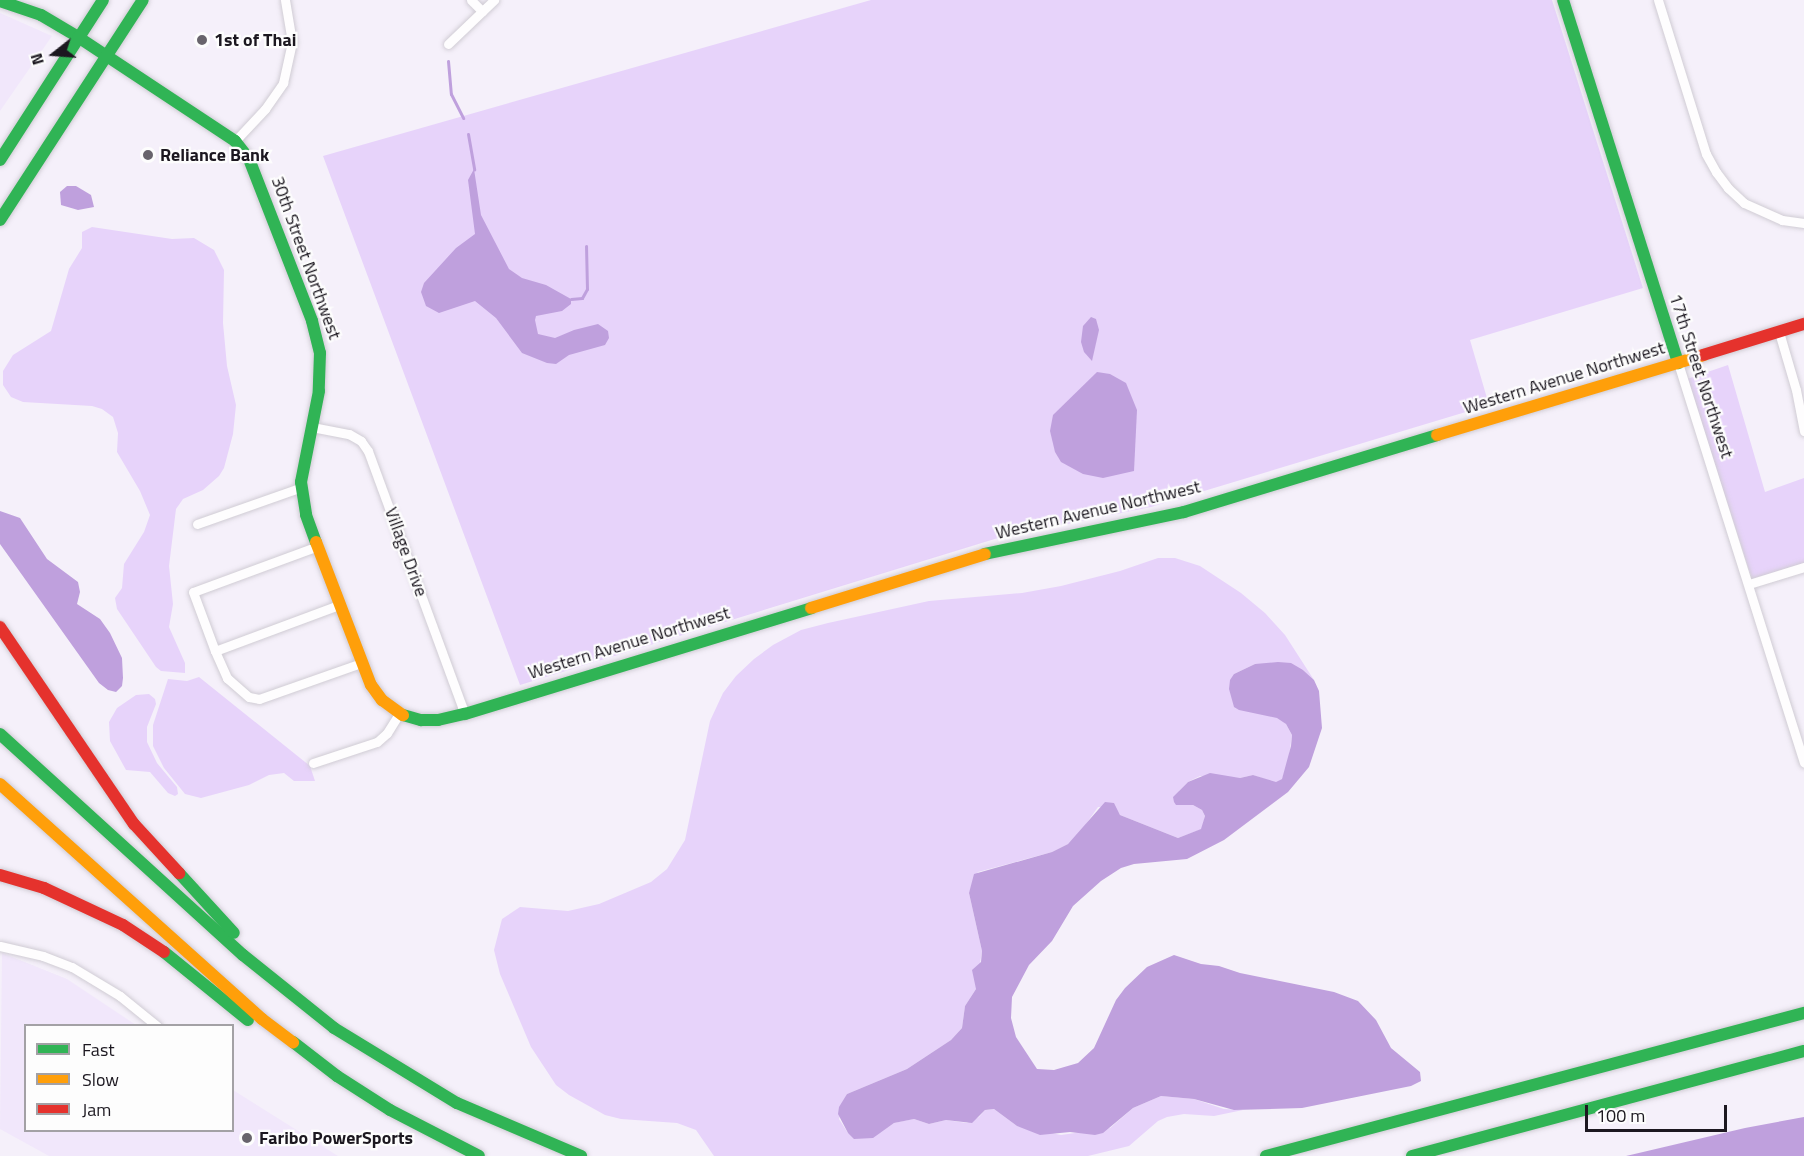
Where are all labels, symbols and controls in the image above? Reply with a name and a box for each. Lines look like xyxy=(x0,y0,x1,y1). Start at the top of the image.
north arrow xyxy=(24,24,84,84)
place label: 1st of Thai xyxy=(214,29,296,51)
marker: 1st of Thai xyxy=(195,33,209,47)
text: N xyxy=(24,50,50,68)
place label: Reliance Bank xyxy=(160,144,269,166)
marker: Reliance Bank xyxy=(141,148,155,162)
street label: 30th Street Northwest xyxy=(267,174,345,342)
street label: 17th Street Northwest xyxy=(1664,291,1738,461)
street label: Western Avenue Northwest xyxy=(1461,337,1667,419)
street label: Western Avenue Northwest xyxy=(993,476,1203,544)
street label: Village Drive xyxy=(380,504,432,600)
street label: Western Avenue Northwest xyxy=(526,602,732,684)
legend xyxy=(24,1024,234,1132)
text: Fast xyxy=(82,1036,115,1063)
text: Slow xyxy=(82,1066,119,1093)
scale bar xyxy=(1588,1093,1730,1131)
text: Jam xyxy=(82,1096,111,1123)
text: 100 m xyxy=(1596,1102,1645,1129)
place label: Faribo PowerSports xyxy=(259,1127,413,1149)
marker: Faribo PowerSports xyxy=(240,1131,254,1145)

